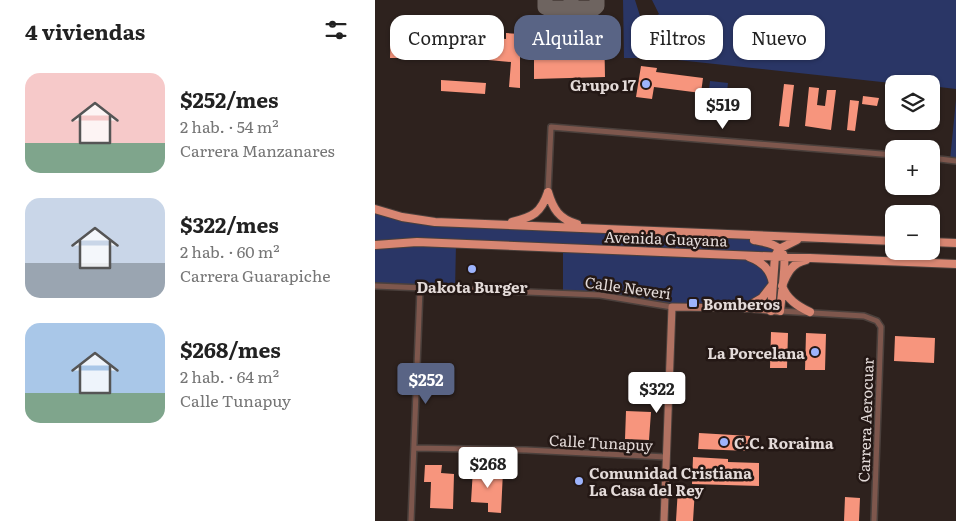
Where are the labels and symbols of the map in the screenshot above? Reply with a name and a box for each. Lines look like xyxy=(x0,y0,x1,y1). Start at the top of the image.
place label: Grupo 17 xyxy=(570,73,637,96)
marker: Grupo 17 xyxy=(640,78,652,90)
pin: $519 xyxy=(693,88,753,130)
street label: Avenida Guayana xyxy=(604,224,729,252)
marker: Dakota Burger xyxy=(466,263,478,275)
street label: Calle Neverí xyxy=(583,270,673,304)
place label: Dakota Burger xyxy=(416,275,528,298)
place label: Bomberos xyxy=(703,292,780,315)
marker: Bomberos xyxy=(687,297,699,309)
place label: La Porcelana xyxy=(707,341,805,364)
marker: La Porcelana xyxy=(809,346,821,358)
street label: Carrera Aerocuar xyxy=(851,357,879,483)
pin: $252 xyxy=(396,362,456,405)
pin: $322 xyxy=(627,372,687,414)
street label: Calle Tunapuy xyxy=(548,428,654,456)
place label: C.C. Roraima xyxy=(734,431,834,454)
marker: C.C. Roraima xyxy=(718,436,730,448)
pin: $268 xyxy=(458,446,518,489)
place label: Comunidad Cristiana La Casa del Rey xyxy=(589,461,752,501)
marker: Comunidad Cristiana La Casa del Rey xyxy=(573,475,585,487)

